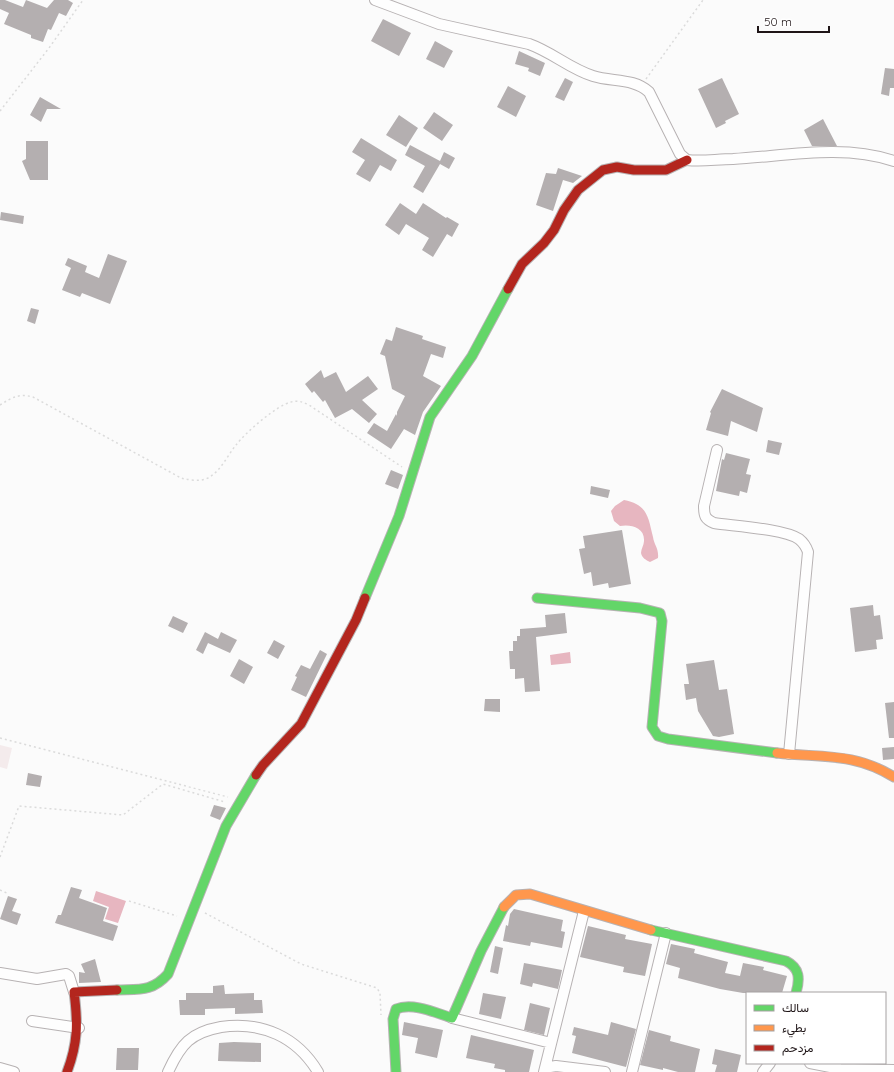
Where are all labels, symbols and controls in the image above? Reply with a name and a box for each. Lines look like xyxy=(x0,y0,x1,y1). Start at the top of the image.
scale bar xyxy=(758,8,829,34)
text: 50 m xyxy=(764,14,792,29)
legend xyxy=(746,992,886,1064)
text: سالك xyxy=(782,1000,809,1015)
text: بطيء xyxy=(782,1020,806,1038)
text: مزدحم xyxy=(782,1040,813,1056)

